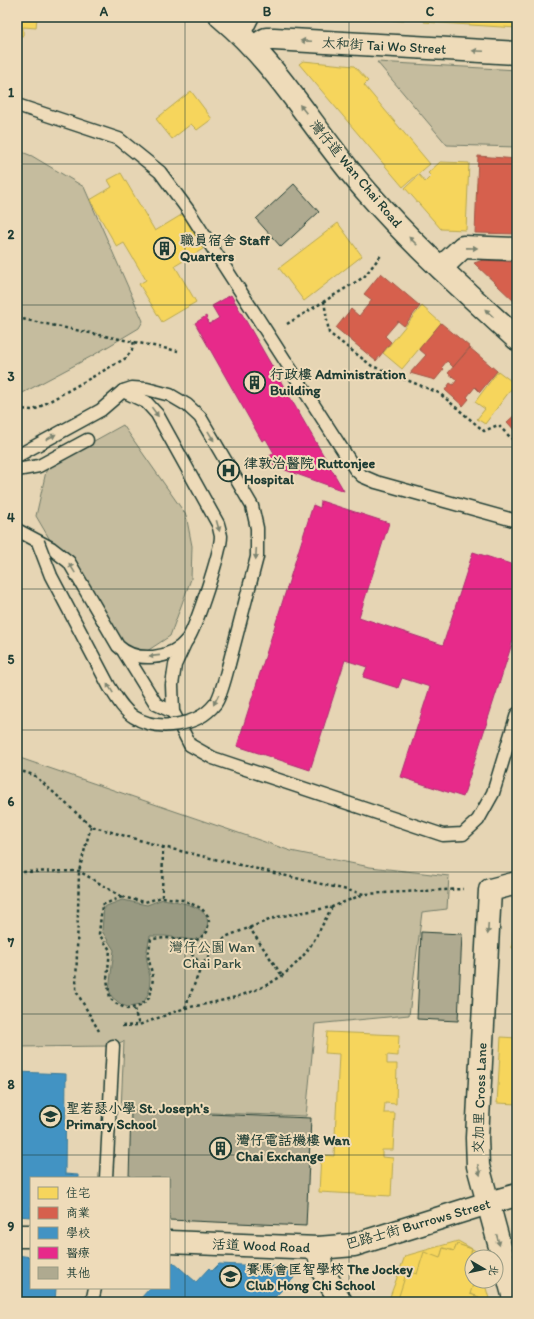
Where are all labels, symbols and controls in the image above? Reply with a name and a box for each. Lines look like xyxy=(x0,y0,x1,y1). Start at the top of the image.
text: A xyxy=(99,4,109,19)
text: B xyxy=(263,4,272,19)
text: C xyxy=(426,4,435,19)
street label: 太和街 Tai Wo Street xyxy=(321,34,447,58)
one-way arrow xyxy=(300,38,312,45)
one-way arrow xyxy=(472,47,484,54)
text: 1 xyxy=(8,85,14,100)
one-way arrow xyxy=(298,104,307,115)
street label: 灣仔道 Wan Chai Road xyxy=(306,117,406,231)
text: 2 xyxy=(8,227,15,242)
place label: 職員宿舍 Staff Quarters xyxy=(180,232,271,265)
building icon: 職員宿舍 Staff Quarters xyxy=(152,235,178,261)
one-way arrow xyxy=(408,236,418,246)
one-way arrow xyxy=(466,244,478,251)
one-way arrow xyxy=(483,308,494,317)
place label: 行政樓 Administration Building xyxy=(270,366,406,399)
text: 3 xyxy=(7,369,15,384)
building icon: 行政樓 Administration Building xyxy=(241,369,267,395)
one-way arrow xyxy=(151,407,159,418)
one-way arrow xyxy=(207,431,215,441)
one-way arrow xyxy=(45,434,57,441)
place label: 律敦治醫院 Ruttonjee Hospital xyxy=(243,455,376,488)
hospital icon: 律敦治醫院 Ruttonjee Hospital xyxy=(215,458,241,484)
text: 4 xyxy=(7,510,15,525)
one-way arrow xyxy=(215,520,221,532)
one-way arrow xyxy=(253,548,260,560)
one-way arrow xyxy=(68,562,75,574)
text: 5 xyxy=(8,652,15,667)
one-way arrow xyxy=(148,653,160,660)
one-way arrow xyxy=(107,682,114,694)
one-way arrow xyxy=(213,694,219,706)
text: 6 xyxy=(8,794,15,809)
one-way arrow xyxy=(485,923,492,935)
text: 7 xyxy=(7,935,15,950)
park label: 灣仔公園 Wan Chai Park xyxy=(169,939,255,972)
street label: 交加里 Cross Lane xyxy=(470,1042,490,1154)
text: 8 xyxy=(7,1077,15,1092)
place label: 聖若瑟小學 St. Joseph's Primary School xyxy=(66,1100,209,1133)
school or university icon: 聖若瑟小學 St. Joseph's Primary School xyxy=(37,1103,63,1129)
place label: 灣仔電話機樓 Wan Chai Exchange xyxy=(236,1132,350,1165)
building icon: 灣仔電話機樓 Wan Chai Exchange xyxy=(207,1135,233,1161)
one-way arrow xyxy=(477,1164,483,1176)
legend xyxy=(30,1177,170,1289)
text: 住宅 xyxy=(66,1186,90,1200)
street label: 巴路士街 Burrows Street xyxy=(344,1195,492,1253)
text: 商業 xyxy=(66,1206,90,1220)
text: 9 xyxy=(8,1219,15,1234)
text: 學校 xyxy=(66,1226,90,1240)
one-way arrow xyxy=(496,1234,502,1247)
street label: 活道 Wood Road xyxy=(212,1236,311,1256)
text: 醫療 xyxy=(66,1246,90,1260)
north arrow xyxy=(464,1249,504,1289)
place label: 賽馬會匡智學校 The Jockey Club Hong Chi School xyxy=(246,1261,413,1294)
school or university icon: 賽馬會匡智學校 The Jockey Club Hong Chi School xyxy=(218,1264,244,1290)
text: 北 xyxy=(486,1264,501,1277)
text: 其他 xyxy=(66,1266,90,1280)

